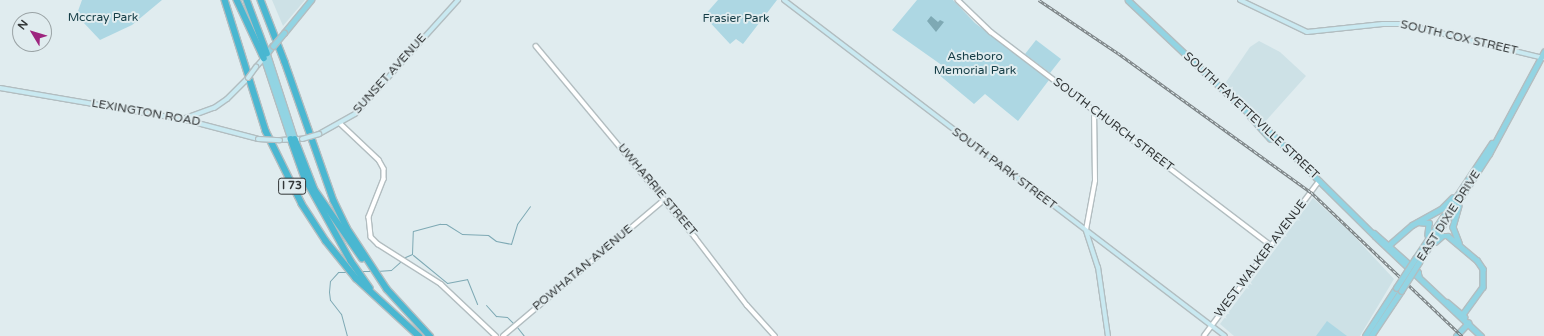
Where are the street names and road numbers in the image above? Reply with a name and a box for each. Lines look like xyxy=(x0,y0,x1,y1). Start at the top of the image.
street label: SOUTH COX STREET xyxy=(1399,18,1519,58)
street label: SUNSET AVENUE xyxy=(350,31,430,117)
street label: SOUTH FAYETTEVILLE STREET xyxy=(1180,49,1322,183)
street label: SOUTH CHURCH STREET xyxy=(1050,75,1176,175)
street label: LEXINGTON ROAD xyxy=(90,96,202,130)
street label: SOUTH PARK STREET xyxy=(949,125,1059,213)
street label: UWHARRIE STREET xyxy=(614,141,700,239)
street label: EAST DIXIE DRIVE xyxy=(1414,168,1484,264)
road number: I 73 xyxy=(278,177,306,195)
street label: WEST WALKER AVENUE xyxy=(1212,197,1310,321)
street label: POWHATAN AVENUE xyxy=(530,222,636,314)

